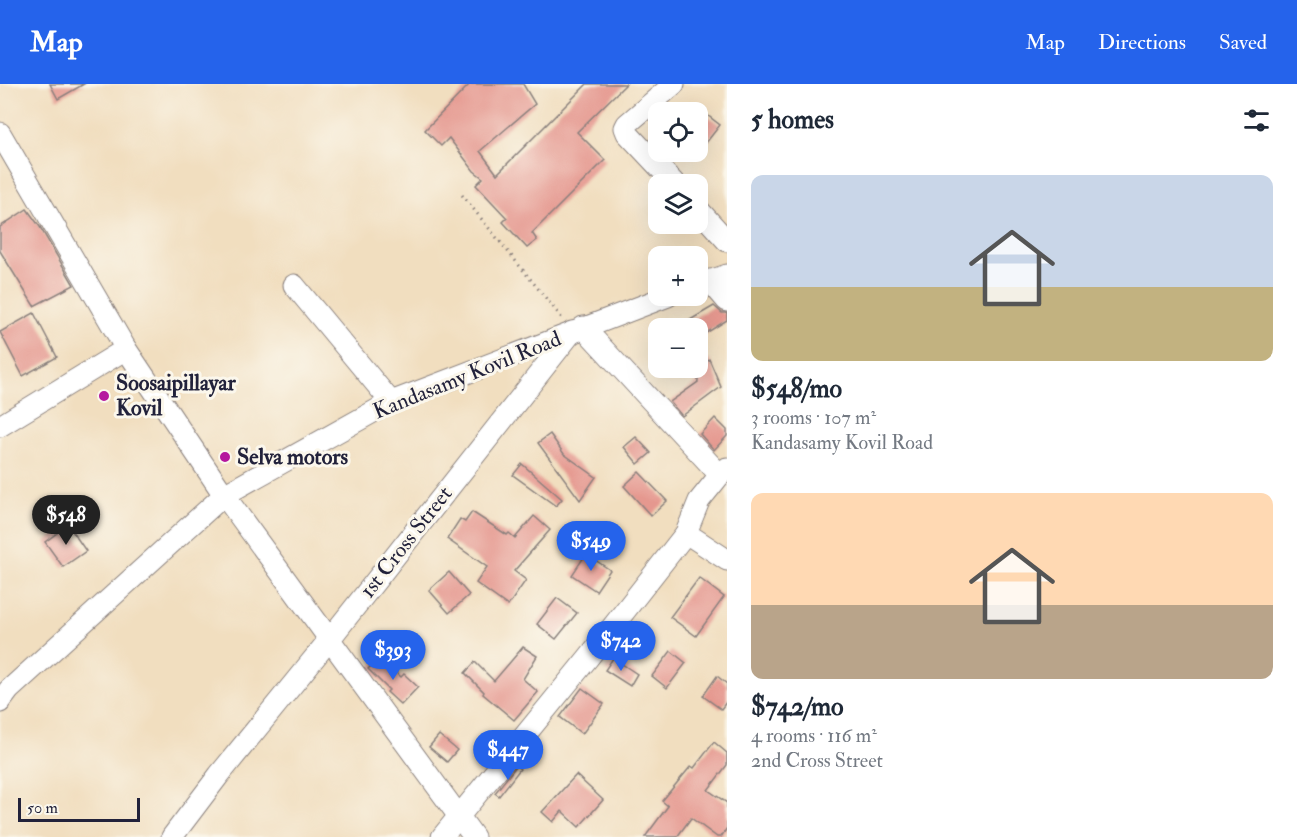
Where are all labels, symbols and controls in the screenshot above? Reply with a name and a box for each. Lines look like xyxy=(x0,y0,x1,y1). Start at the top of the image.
text: Map xyxy=(30,25,83,60)
text: Map xyxy=(1025,29,1065,56)
text: Directions xyxy=(1098,29,1186,56)
text: Saved xyxy=(1219,29,1267,56)
map controls xyxy=(648,102,708,378)
button: locate xyxy=(648,102,708,162)
text: 5 homes xyxy=(751,104,834,136)
icon: filters xyxy=(1240,104,1273,137)
button: layers xyxy=(648,174,708,234)
icon: home xyxy=(958,214,1066,322)
button: + xyxy=(648,246,708,306)
button: − xyxy=(648,318,708,378)
street label: Kandasamy Kovil Road xyxy=(369,324,565,425)
place label: Soosaipillayar Kovil xyxy=(116,369,236,422)
text: $548/mo xyxy=(751,373,842,405)
marker: Soosaipillayar Kovil xyxy=(97,389,111,403)
text: 3 rooms · 107 m² xyxy=(751,405,876,430)
text: Kandasamy Kovil Road xyxy=(751,430,933,455)
place label: Selva motors xyxy=(237,443,348,471)
marker: Selva motors xyxy=(218,450,232,464)
street label: 1st Cross Street xyxy=(354,480,458,604)
pin: $548 xyxy=(30,495,102,546)
text: $548 xyxy=(46,502,86,527)
pin: $549 xyxy=(555,521,627,572)
text: $549 xyxy=(571,528,611,553)
icon: home xyxy=(958,532,1066,640)
pin: $742 xyxy=(585,621,657,672)
text: $742 xyxy=(601,628,641,653)
pin: $393 xyxy=(357,630,429,681)
text: $393 xyxy=(375,637,411,662)
text: $742/mo xyxy=(751,691,844,723)
text: 4 rooms · 116 m² xyxy=(751,723,877,748)
pin: $447 xyxy=(472,730,544,781)
text: $447 xyxy=(487,737,529,762)
text: 2nd Cross Street xyxy=(751,748,883,773)
scale bar xyxy=(18,795,140,822)
text: 50 m xyxy=(27,798,58,818)

